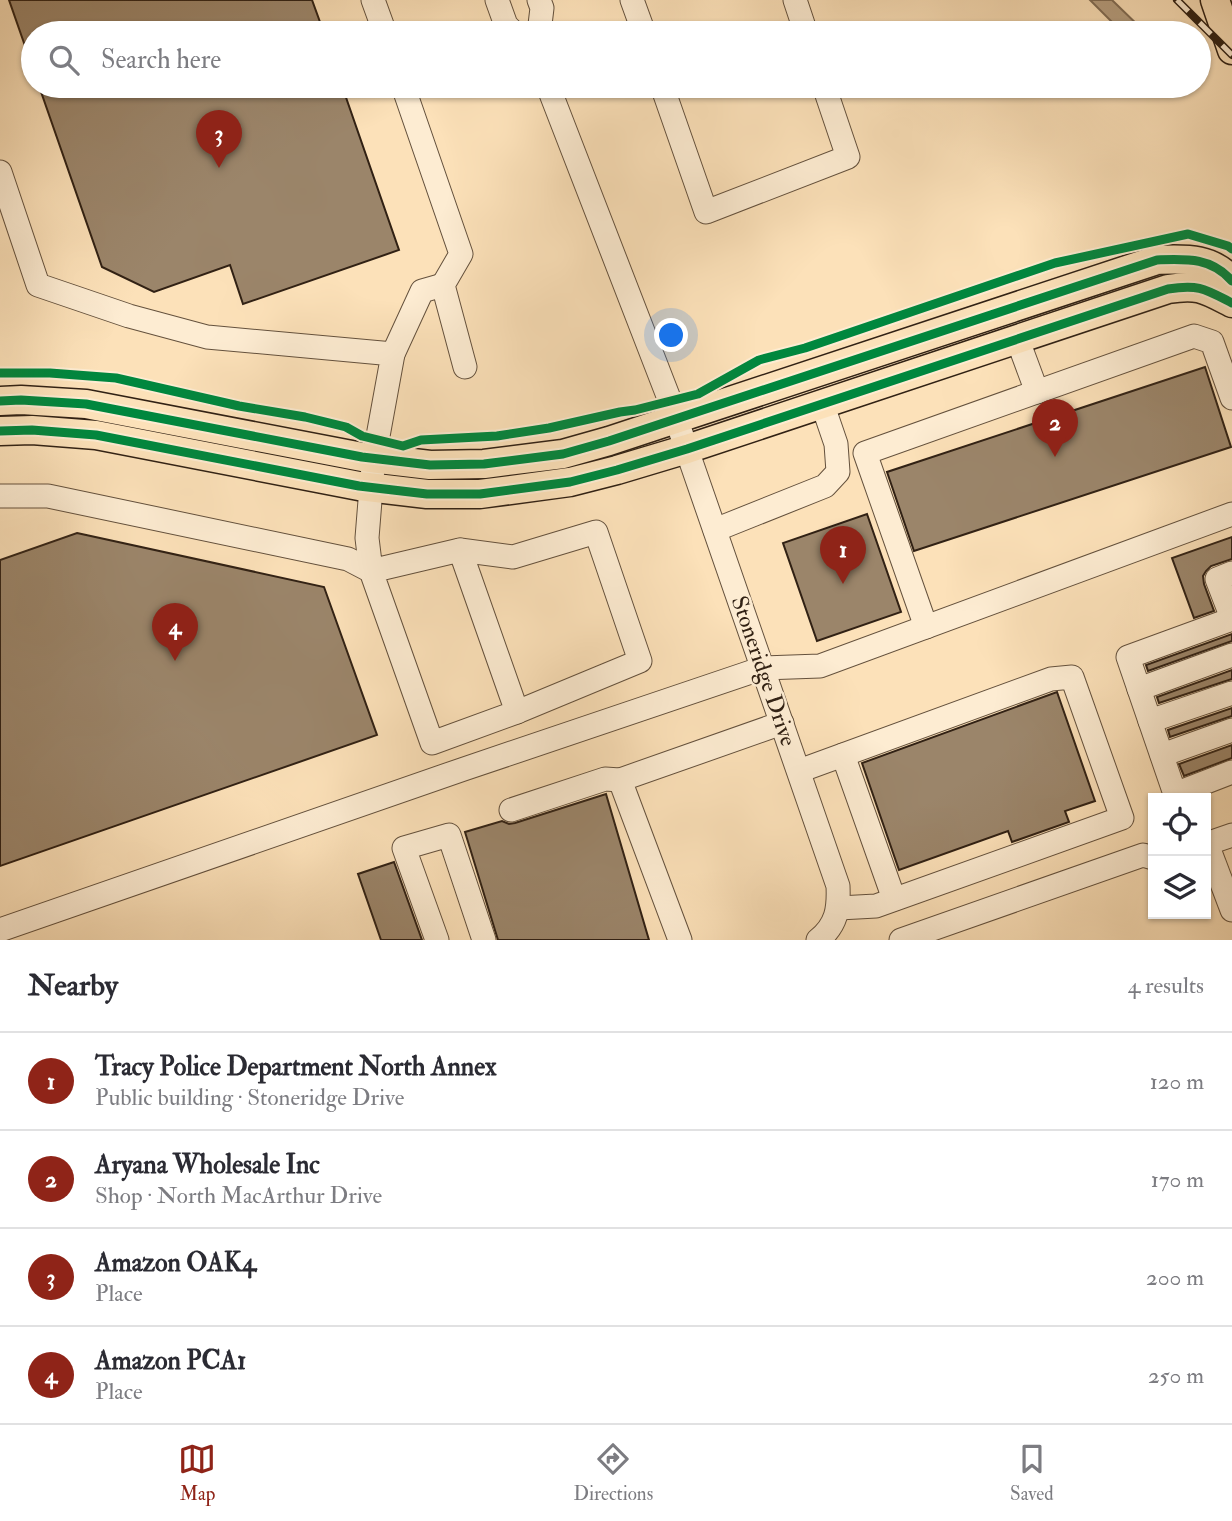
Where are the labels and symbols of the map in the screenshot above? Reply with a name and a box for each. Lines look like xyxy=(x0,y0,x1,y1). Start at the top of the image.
pin: 3 xyxy=(196,110,242,168)
your location xyxy=(654,318,688,352)
pin: 2 xyxy=(1032,399,1078,457)
pin: 1 xyxy=(820,526,866,584)
street label: Stoneridge Drive xyxy=(725,592,803,750)
pin: 4 xyxy=(152,603,198,661)

